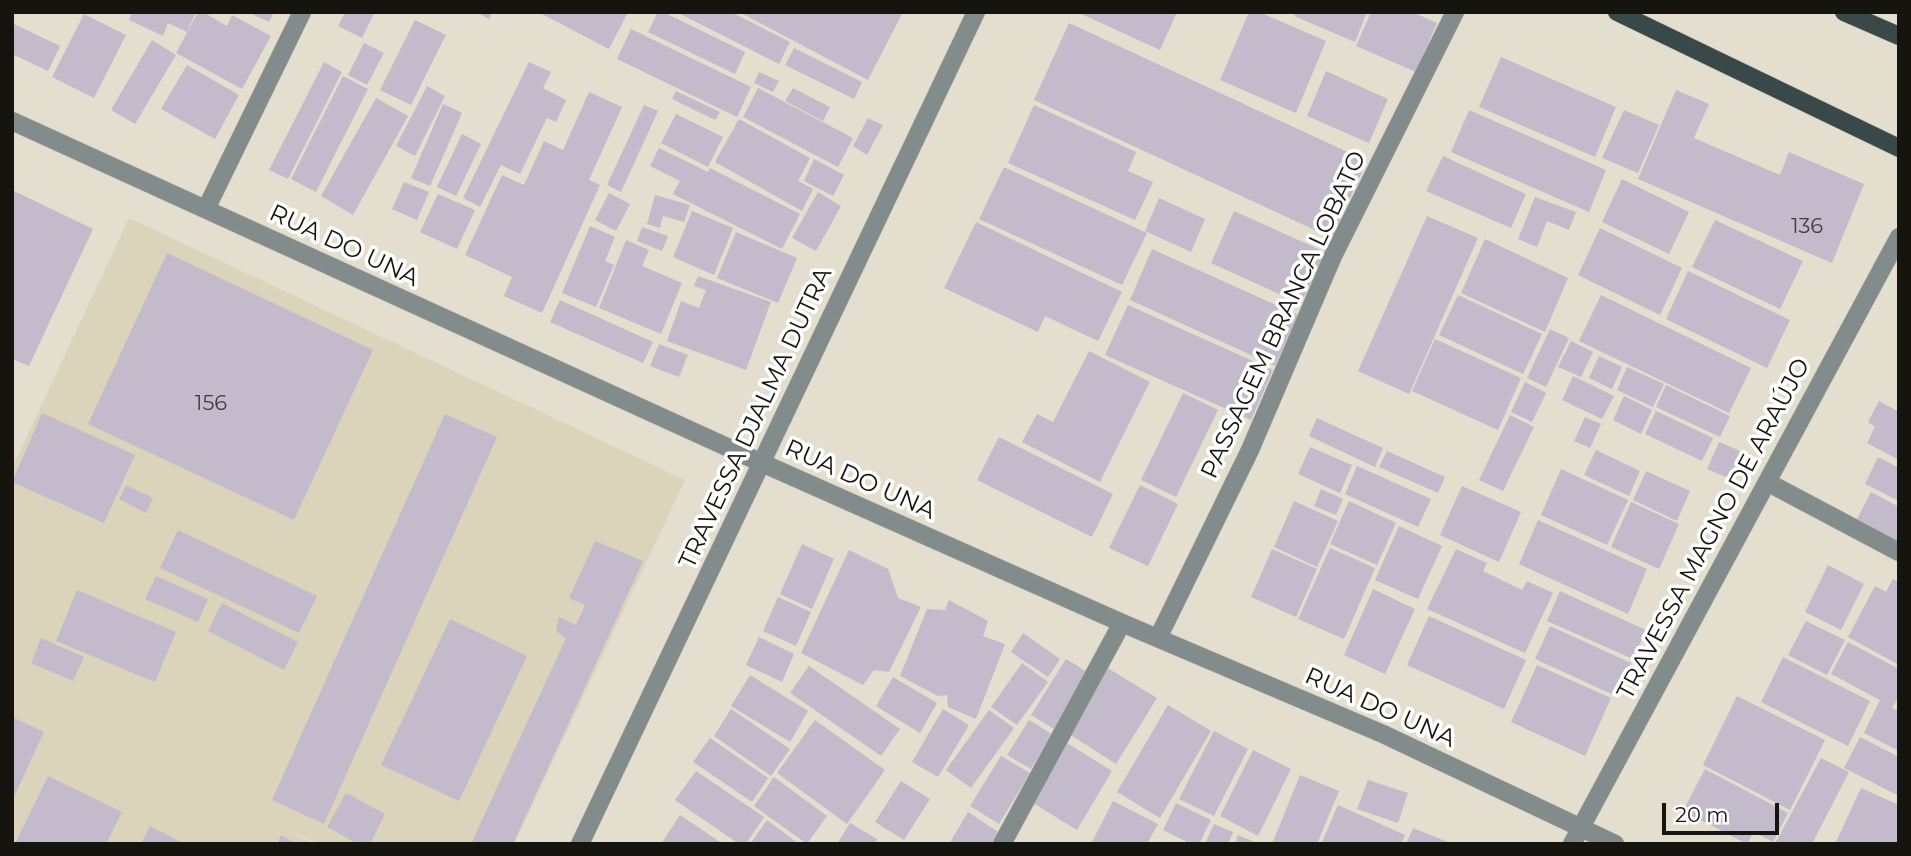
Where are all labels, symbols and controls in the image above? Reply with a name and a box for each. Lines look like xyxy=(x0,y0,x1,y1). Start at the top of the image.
street label: PASSAGEM BRANCA LOBATO xyxy=(1195,147,1373,483)
street label: RUA DO UNA xyxy=(265,199,423,293)
house number: 136 xyxy=(1791,214,1823,240)
street label: TRAVESSA DJALMA DUTRA xyxy=(674,263,838,573)
street label: TRAVESSA MAGNO DE ARAÚJO xyxy=(1612,354,1816,704)
house number: 156 xyxy=(195,391,227,417)
street label: RUA DO UNA xyxy=(780,434,940,526)
street label: RUA DO UNA xyxy=(1300,662,1460,754)
scale bar xyxy=(1666,790,1783,834)
text: 20 m xyxy=(1675,802,1729,827)

